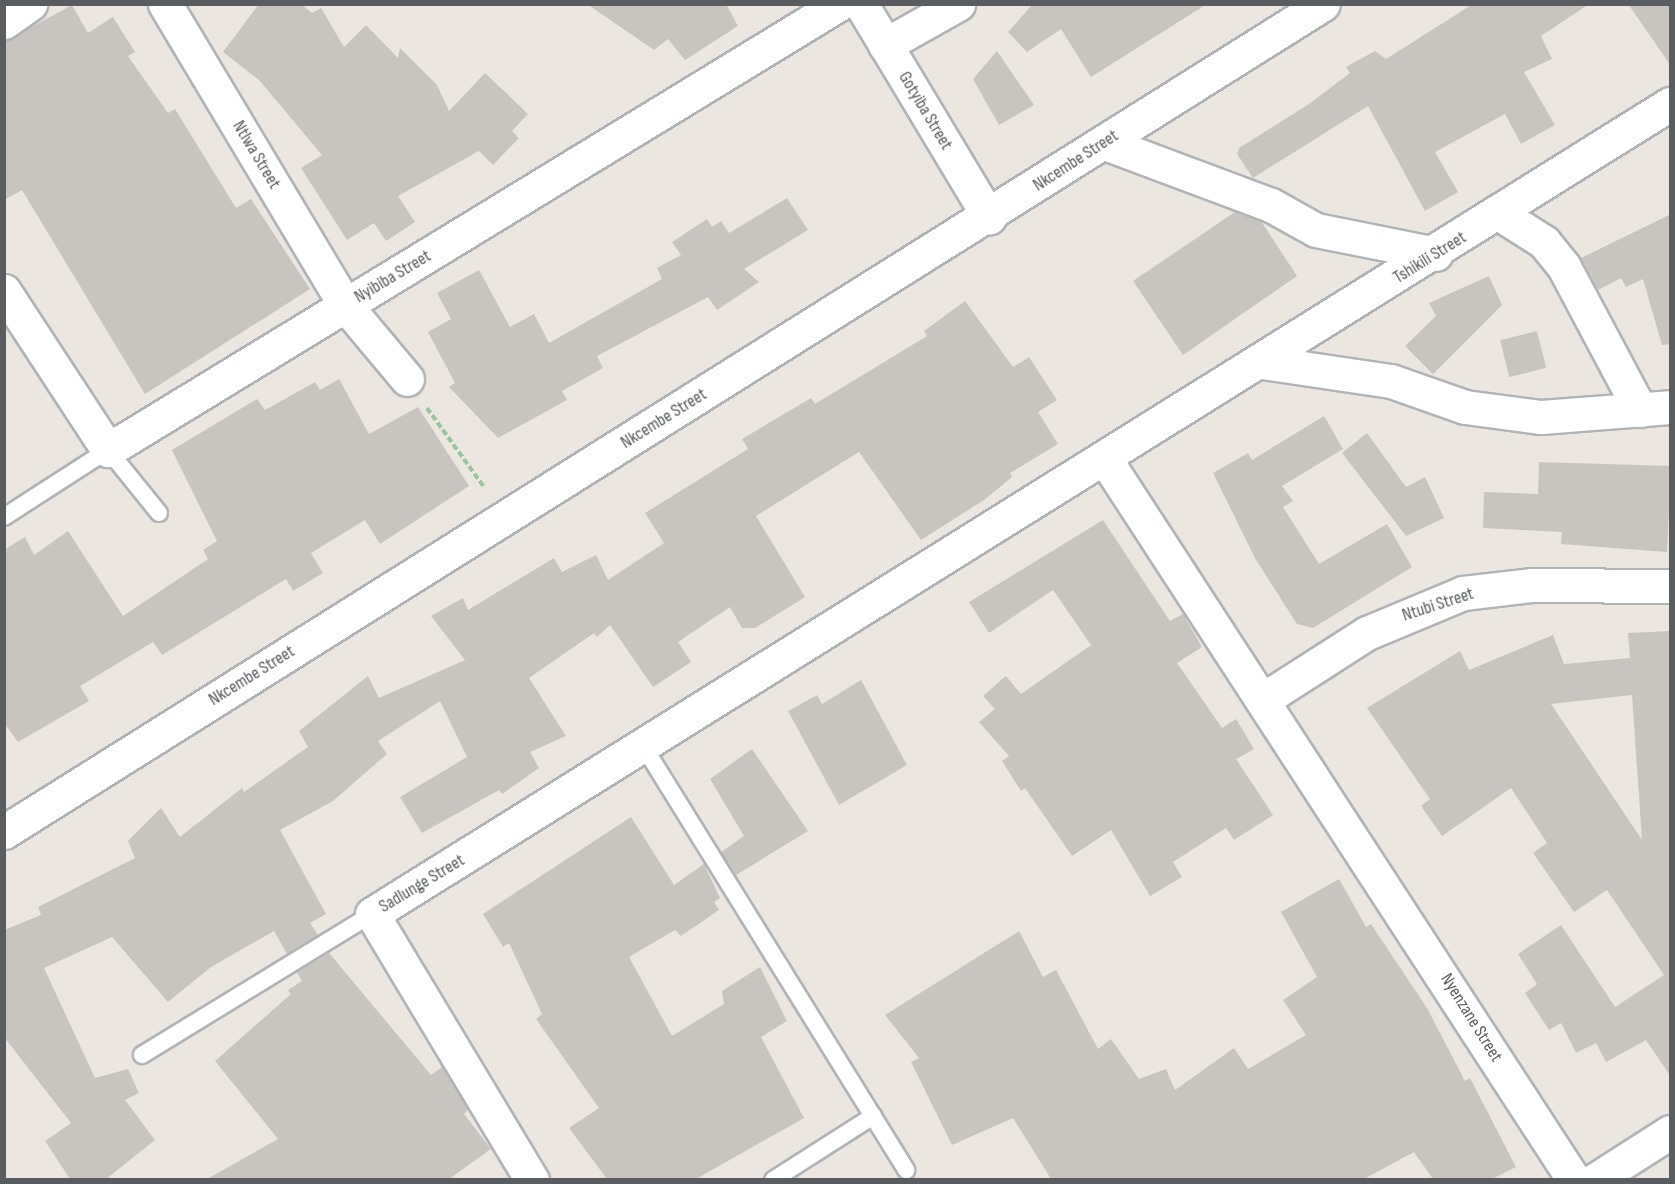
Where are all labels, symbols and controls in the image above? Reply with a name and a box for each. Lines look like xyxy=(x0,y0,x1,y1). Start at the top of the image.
street label: Gotyiba Street xyxy=(893,68,957,154)
street label: Ntlwa Street xyxy=(227,117,285,193)
street label: Nkcembe Street xyxy=(1029,125,1123,197)
street label: Tshikili Street xyxy=(1390,227,1470,289)
street label: Nyibiba Street xyxy=(351,246,435,308)
street label: Nkcembe Street xyxy=(617,384,711,454)
street label: Ntubi Street xyxy=(1400,583,1476,627)
street label: Nkcembe Street xyxy=(205,641,299,711)
street label: Sadlunge Street xyxy=(375,850,469,918)
street label: Nyenzane Street xyxy=(1435,970,1507,1066)

